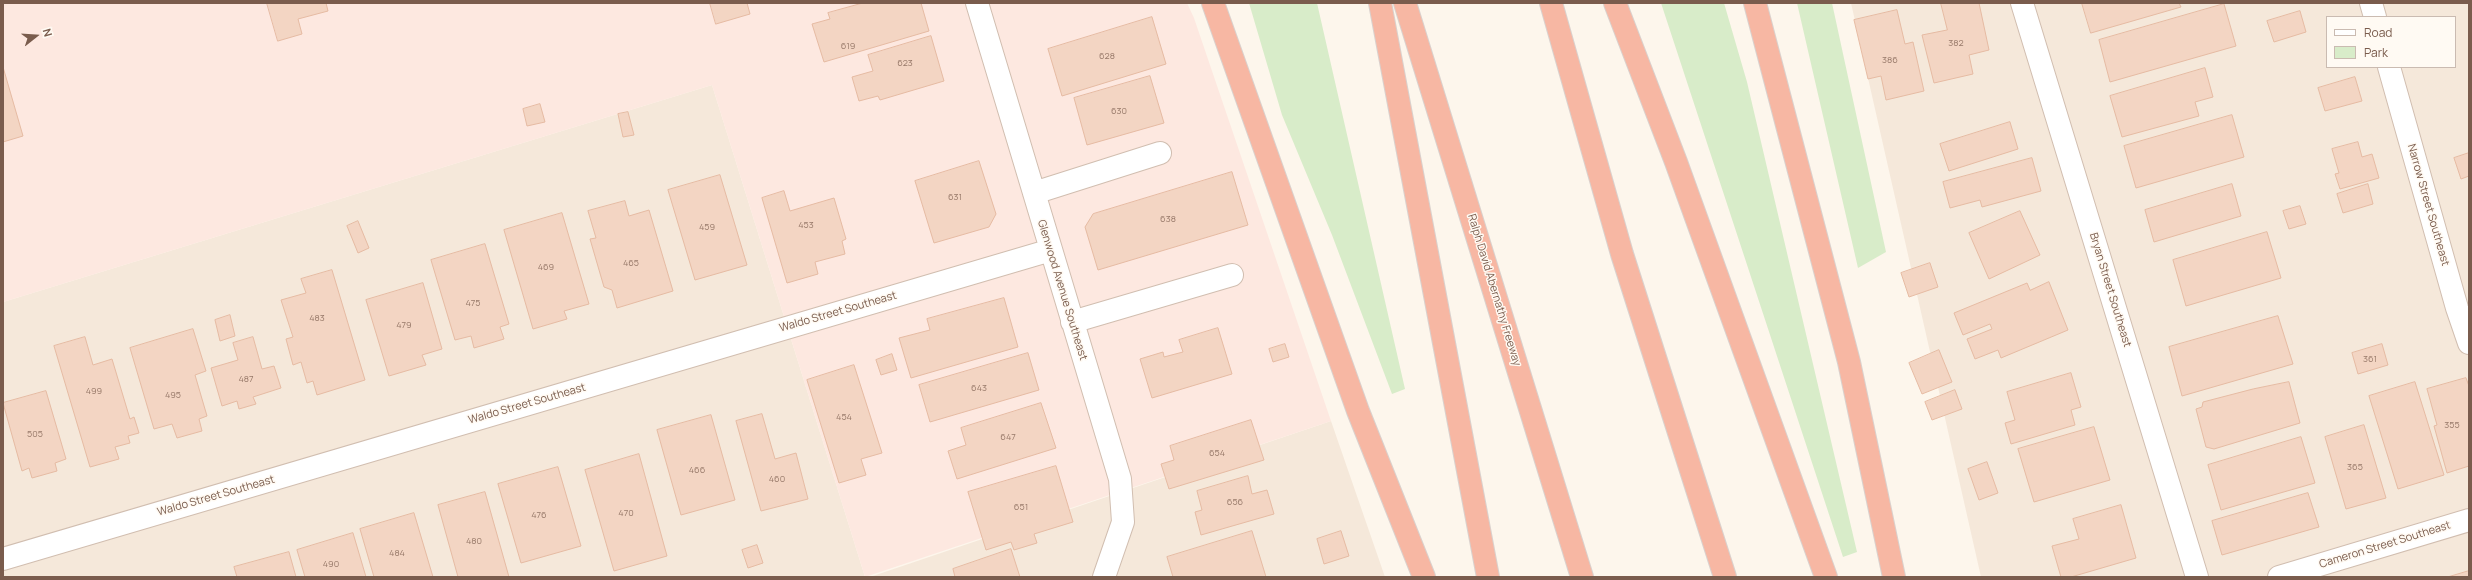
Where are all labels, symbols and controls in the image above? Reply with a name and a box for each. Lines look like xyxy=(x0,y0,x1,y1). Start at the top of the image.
north arrow xyxy=(16,16,56,56)
legend xyxy=(2326,16,2456,68)
text: Road xyxy=(2364,24,2392,41)
text: N xyxy=(40,26,56,38)
house number: 382 xyxy=(1948,38,1964,48)
house number: 619 xyxy=(841,41,855,51)
text: Park xyxy=(2364,44,2388,61)
house number: 628 xyxy=(1099,51,1115,61)
house number: 386 xyxy=(1882,55,1898,65)
house number: 623 xyxy=(897,58,913,68)
house number: 630 xyxy=(1111,106,1127,116)
street label: Narrow Street Southeast xyxy=(2404,142,2452,268)
house number: 631 xyxy=(948,192,962,202)
street label: Ralph David Abernathy Freeway xyxy=(1465,212,1523,368)
house number: 638 xyxy=(1160,214,1176,224)
street label: Glenwood Avenue Southeast xyxy=(1034,218,1090,362)
house number: 453 xyxy=(798,220,814,230)
house number: 459 xyxy=(699,222,715,232)
street label: Bryan Street Southeast xyxy=(2086,231,2134,349)
house number: 465 xyxy=(623,258,639,268)
house number: 469 xyxy=(538,262,554,272)
street label: Waldo Street Southeast xyxy=(778,289,898,335)
house number: 475 xyxy=(465,298,481,308)
house number: 483 xyxy=(309,313,325,323)
house number: 479 xyxy=(396,320,412,330)
house number: 361 xyxy=(2363,354,2377,364)
house number: 487 xyxy=(238,374,254,384)
street label: Waldo Street Southeast xyxy=(467,381,587,427)
house number: 643 xyxy=(971,383,987,393)
house number: 499 xyxy=(86,386,102,396)
house number: 495 xyxy=(165,390,181,400)
house number: 454 xyxy=(836,412,852,422)
house number: 355 xyxy=(2444,420,2460,430)
house number: 505 xyxy=(27,429,43,439)
house number: 647 xyxy=(1000,432,1016,442)
house number: 654 xyxy=(1209,448,1225,458)
house number: 365 xyxy=(2347,462,2363,472)
house number: 466 xyxy=(689,465,705,475)
street label: Waldo Street Southeast xyxy=(156,473,276,519)
house number: 460 xyxy=(769,474,785,484)
house number: 656 xyxy=(1227,497,1243,507)
house number: 651 xyxy=(1014,502,1028,512)
house number: 470 xyxy=(618,508,634,518)
house number: 476 xyxy=(531,510,547,520)
street label: Cameron Street Southeast xyxy=(2318,519,2452,571)
house number: 480 xyxy=(466,536,482,546)
house number: 484 xyxy=(389,548,405,558)
house number: 490 xyxy=(323,559,339,569)

